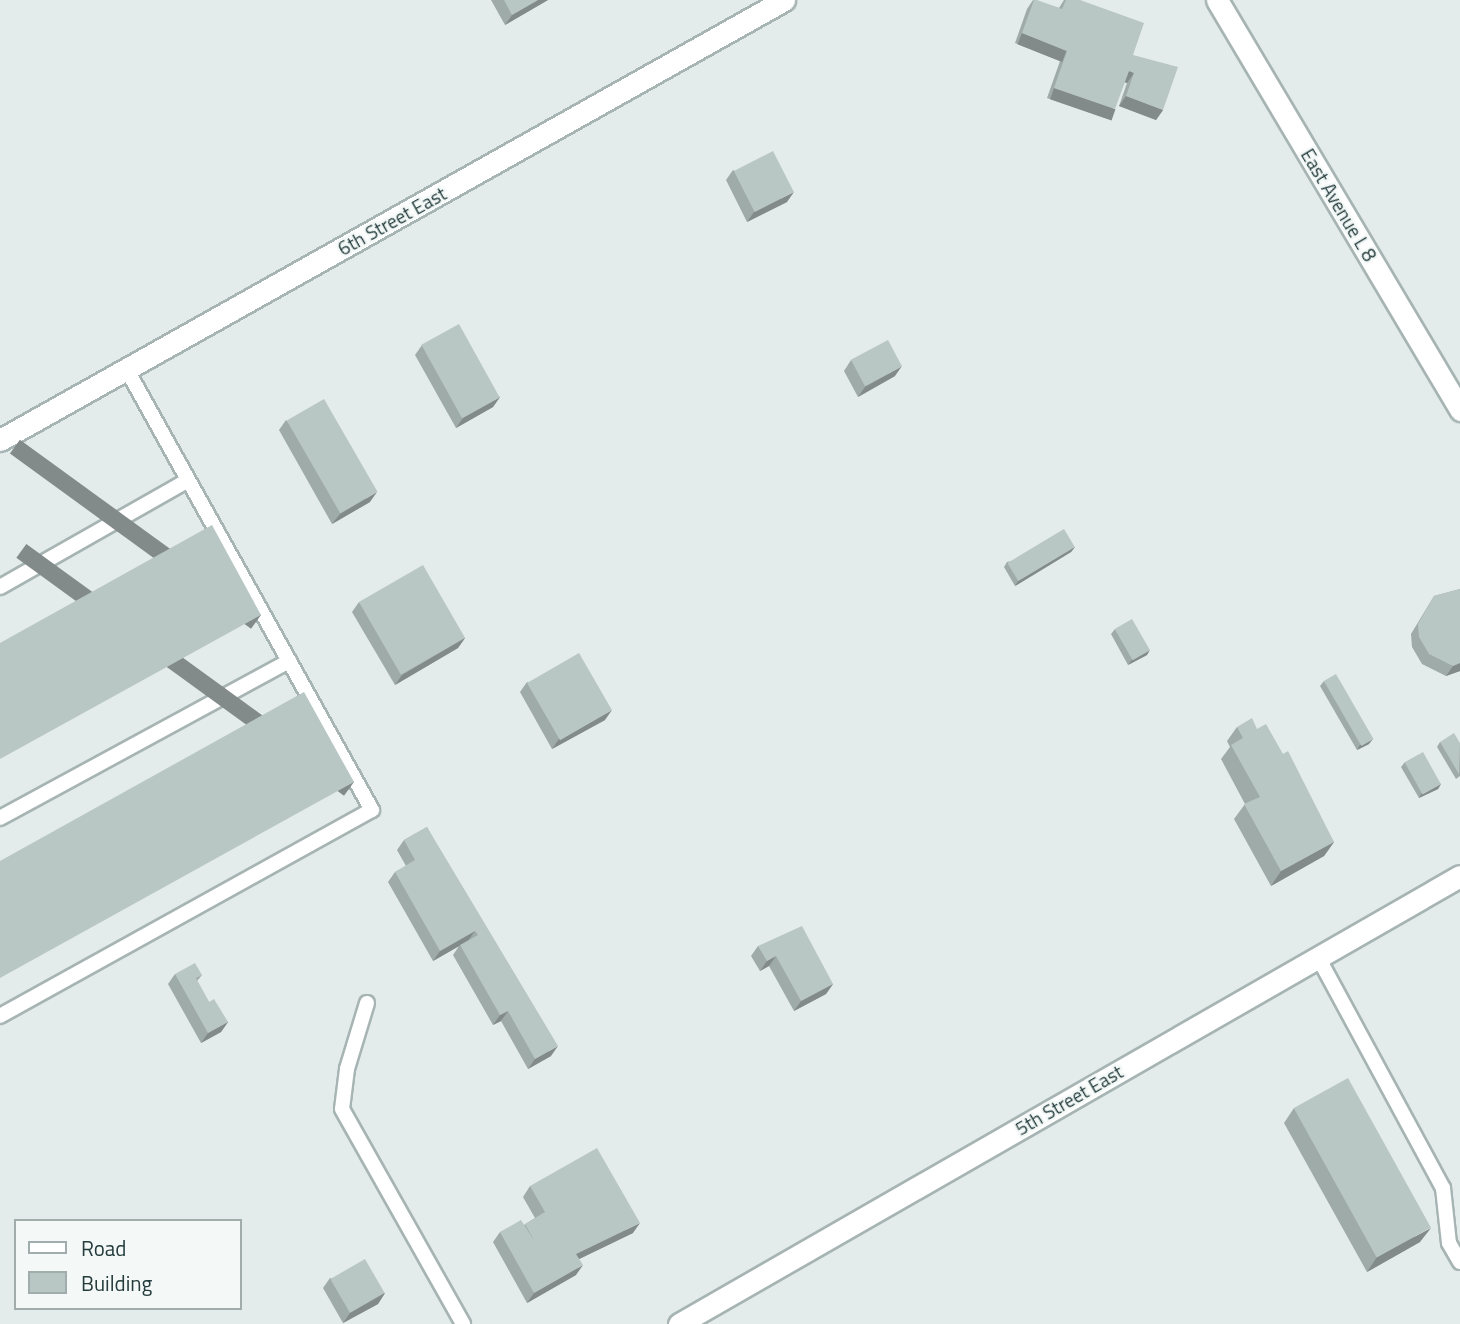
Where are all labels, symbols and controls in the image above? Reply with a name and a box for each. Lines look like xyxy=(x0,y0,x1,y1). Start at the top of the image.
street label: East Avenue L 8 xyxy=(1296,145,1382,265)
street label: 6th Street East xyxy=(334,182,450,260)
street label: 5th Street East xyxy=(1011,1060,1127,1140)
legend xyxy=(14,1219,242,1310)
text: Road xyxy=(81,1232,126,1264)
text: Building xyxy=(81,1267,152,1299)

